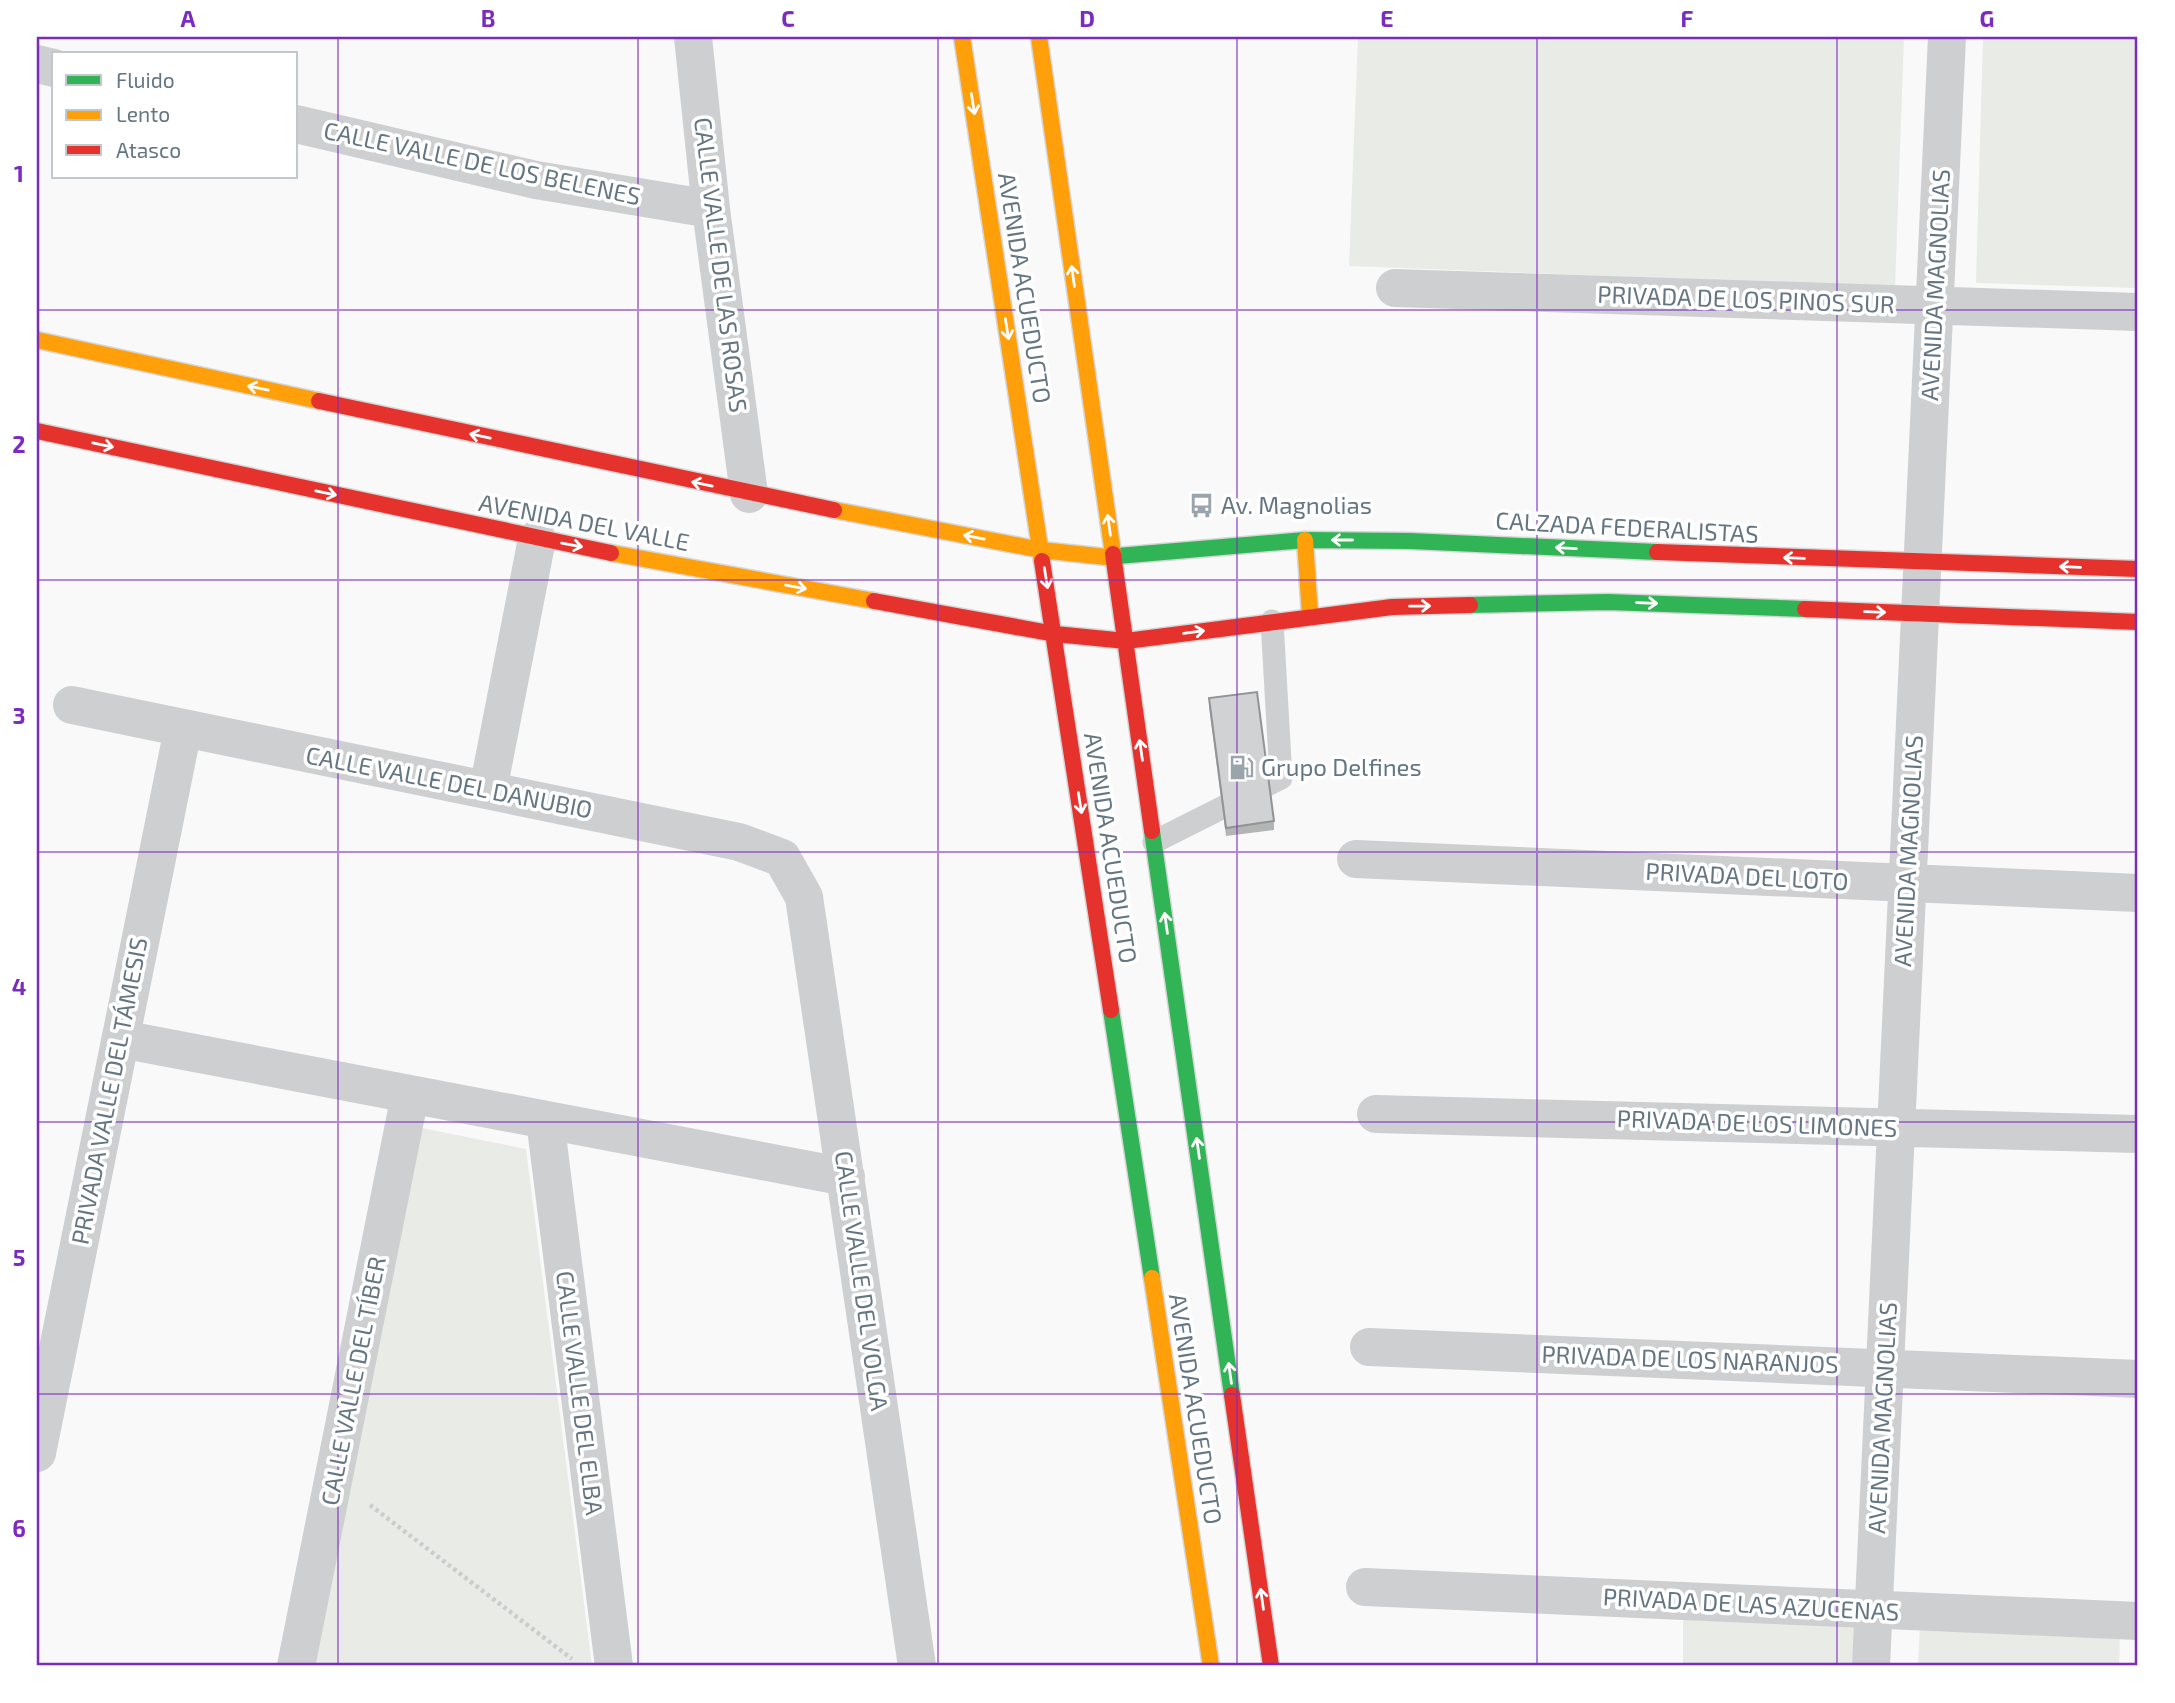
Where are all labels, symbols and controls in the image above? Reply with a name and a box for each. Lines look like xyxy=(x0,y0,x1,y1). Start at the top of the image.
text: A xyxy=(180,4,196,32)
text: B xyxy=(481,4,495,32)
text: C xyxy=(781,4,795,32)
text: D xyxy=(1079,4,1095,32)
text: E xyxy=(1380,4,1394,32)
text: F xyxy=(1681,4,1694,32)
text: G xyxy=(1980,4,1994,32)
legend xyxy=(52,52,298,178)
text: Fluido xyxy=(116,67,175,92)
one-way arrow xyxy=(967,92,980,115)
text: Lento xyxy=(116,101,170,126)
street label: CALLE VALLE DE LOS BELENES xyxy=(321,115,643,210)
street label: CALLE VALLE DE LAS ROSAS xyxy=(689,116,754,414)
text: Atasco xyxy=(116,137,181,162)
text: 1 xyxy=(14,159,24,187)
street label: AVENIDA MAGNOLIAS xyxy=(1914,168,1955,401)
street label: AVENIDA ACUEDUCTO xyxy=(993,170,1058,405)
one-way arrow xyxy=(1066,265,1079,288)
street label: PRIVADA DE LOS PINOS SUR xyxy=(1597,279,1895,318)
one-way arrow xyxy=(1001,317,1014,340)
one-way arrow xyxy=(247,380,269,393)
one-way arrow xyxy=(469,428,492,442)
text: 2 xyxy=(12,430,26,458)
one-way arrow xyxy=(91,439,114,453)
one-way arrow xyxy=(691,476,714,490)
one-way arrow xyxy=(314,487,337,501)
street label: AVENIDA DEL VALLE xyxy=(477,487,692,556)
place label: Av. Magnolias xyxy=(1221,490,1372,519)
bus stop icon: Av. Magnolias xyxy=(1187,492,1215,520)
street label: CALZADA FEDERALISTAS xyxy=(1495,505,1759,548)
one-way arrow xyxy=(1102,514,1115,537)
one-way arrow xyxy=(963,530,985,544)
one-way arrow xyxy=(1331,533,1354,547)
one-way arrow xyxy=(560,539,583,553)
one-way arrow xyxy=(1555,541,1578,554)
one-way arrow xyxy=(1782,551,1805,564)
one-way arrow xyxy=(2059,561,2082,574)
one-way arrow xyxy=(1039,566,1052,589)
one-way arrow xyxy=(784,580,807,594)
one-way arrow xyxy=(1636,597,1659,610)
one-way arrow xyxy=(1408,600,1431,613)
one-way arrow xyxy=(1863,605,1886,618)
one-way arrow xyxy=(1182,625,1205,638)
text: 3 xyxy=(12,701,26,729)
street label: AVENIDA ACUEDUCTO xyxy=(1079,730,1144,965)
street label: AVENIDA MAGNOLIAS xyxy=(1887,734,1928,967)
one-way arrow xyxy=(1135,739,1148,762)
street label: CALLE VALLE DEL DANUBIO xyxy=(304,740,595,824)
place label: Grupo Delfines xyxy=(1261,752,1422,781)
fuel station icon: Grupo Delfines xyxy=(1227,754,1255,782)
one-way arrow xyxy=(1074,791,1087,814)
street label: PRIVADA DEL LOTO xyxy=(1645,856,1849,895)
one-way arrow xyxy=(1159,912,1172,935)
street label: PRIVADA VALLE DEL TÁMESIS xyxy=(64,935,153,1247)
text: 4 xyxy=(12,972,26,1000)
street label: PRIVADA DE LOS LIMONES xyxy=(1616,1103,1898,1142)
one-way arrow xyxy=(1191,1137,1204,1160)
street label: CALLE VALLE DEL VOLGA xyxy=(830,1149,895,1413)
text: 5 xyxy=(13,1243,25,1271)
street label: CALLE VALLE DEL TÍBER xyxy=(314,1254,391,1508)
street label: CALLE VALLE DEL ELBA xyxy=(551,1269,610,1517)
street label: AVENIDA ACUEDUCTO xyxy=(1164,1291,1229,1526)
street label: AVENIDA MAGNOLIAS xyxy=(1861,1301,1902,1534)
street label: PRIVADA DE LOS NARANJOS xyxy=(1541,1339,1839,1378)
one-way arrow xyxy=(1224,1363,1237,1385)
text: 6 xyxy=(12,1514,26,1542)
street label: PRIVADA DE LAS AZUCENAS xyxy=(1602,1581,1900,1626)
one-way arrow xyxy=(1255,1588,1268,1611)

